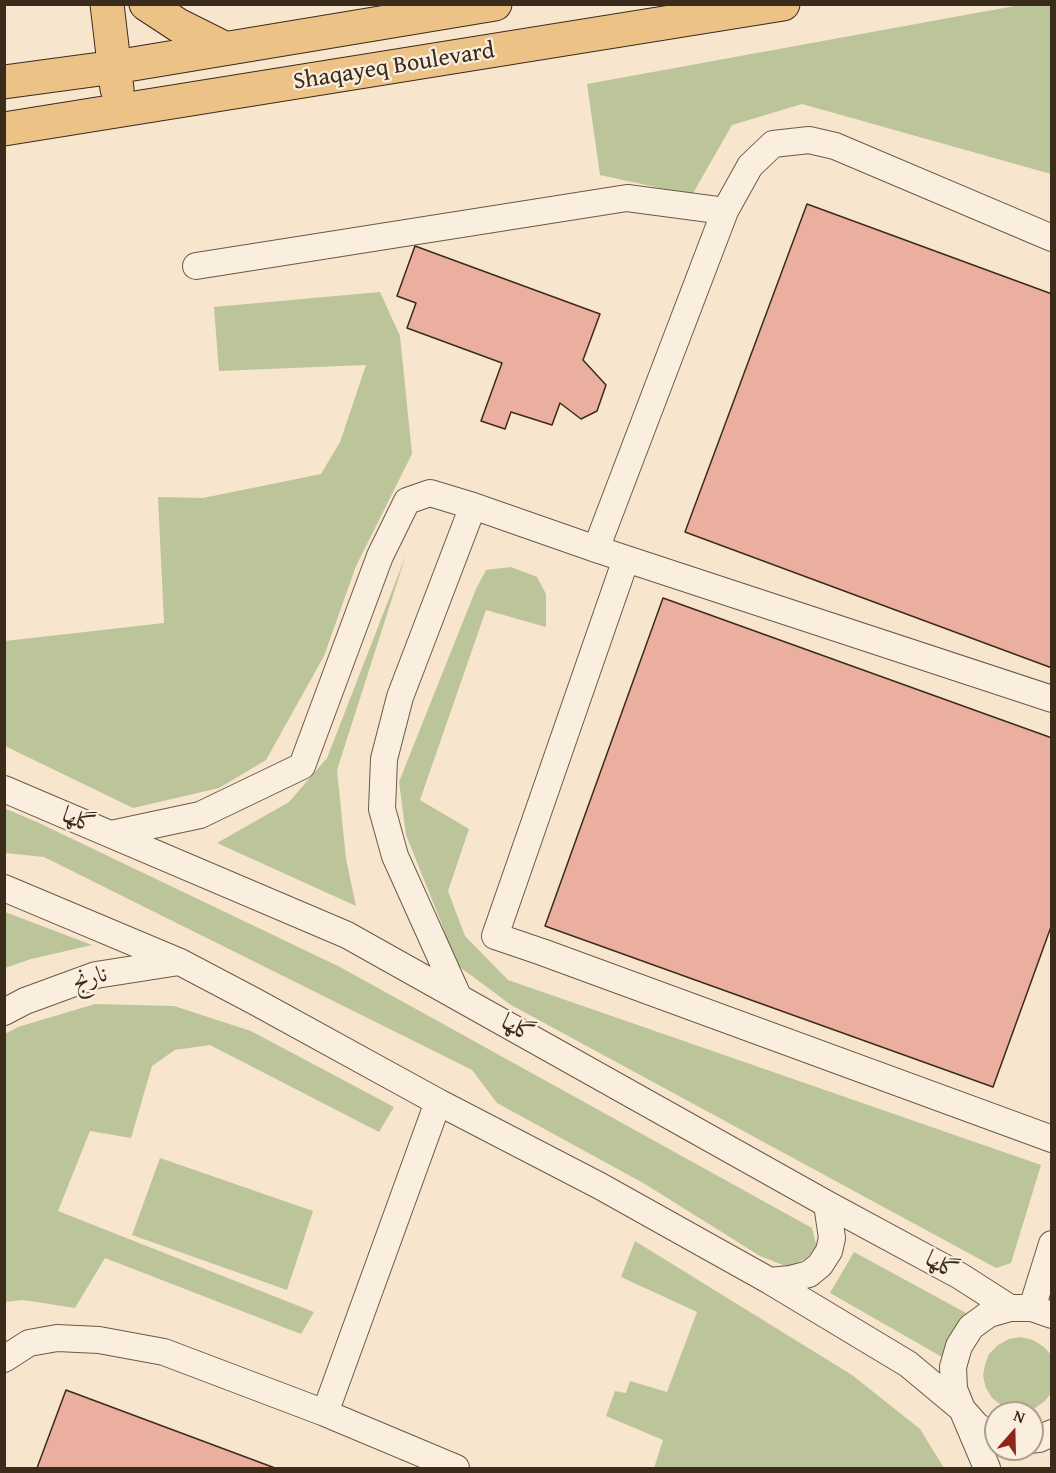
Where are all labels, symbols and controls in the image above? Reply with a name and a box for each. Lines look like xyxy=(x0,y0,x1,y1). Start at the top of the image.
street label: Shaqayeq Boulevard xyxy=(291,37,497,97)
street label: گلها xyxy=(57,801,99,841)
street label: نارنج xyxy=(69,960,111,998)
street label: گلها xyxy=(495,1008,539,1050)
street label: گلها xyxy=(919,1245,963,1287)
north arrow xyxy=(984,1401,1044,1461)
text: N xyxy=(1010,1403,1029,1429)

